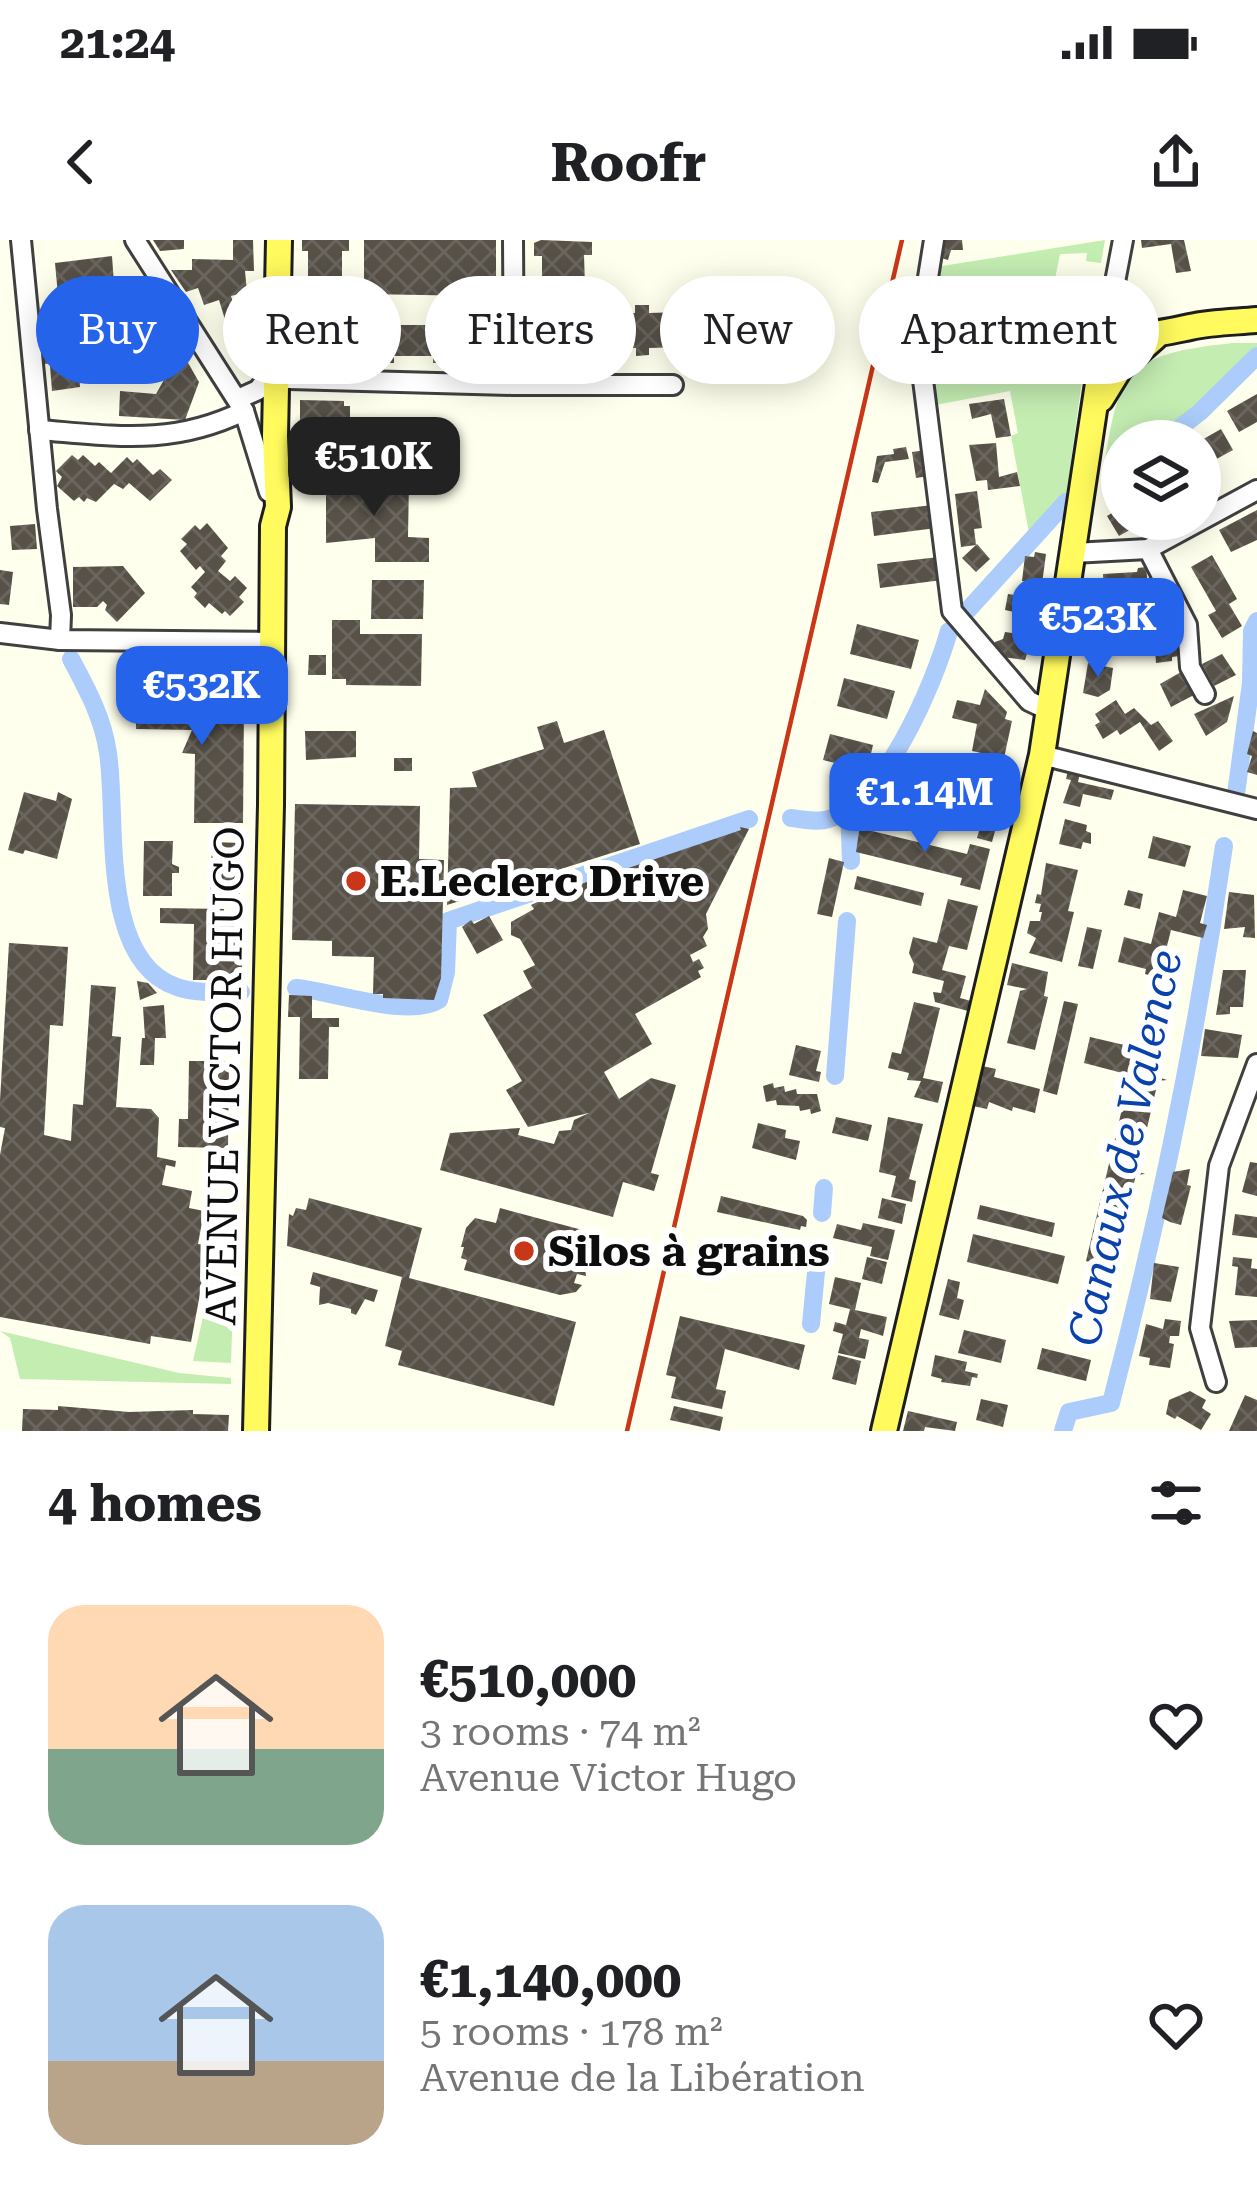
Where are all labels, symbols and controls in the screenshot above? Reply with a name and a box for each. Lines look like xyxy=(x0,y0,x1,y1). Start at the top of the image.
text: 21:24 xyxy=(60,16,175,69)
icon: back xyxy=(48,129,114,195)
icon: share xyxy=(1143,129,1209,195)
text: Roofr xyxy=(550,131,707,194)
chip: Buy xyxy=(36,276,199,384)
chip: Rent xyxy=(223,276,401,384)
chip: Filters xyxy=(425,276,636,384)
chip: New xyxy=(660,276,835,384)
chip: Apartment xyxy=(859,276,1159,384)
pin: €510K xyxy=(290,417,458,519)
map controls xyxy=(1101,420,1221,540)
button: layers xyxy=(1101,420,1221,540)
text: €510K xyxy=(315,433,433,479)
pin: €523K xyxy=(1014,578,1182,680)
text: €523K xyxy=(1039,594,1157,640)
pin: €532K xyxy=(118,646,286,748)
text: €532K xyxy=(143,662,261,708)
pin: €1.14M xyxy=(827,753,1023,855)
text: €1.14M xyxy=(856,769,994,815)
street label: AVENUE VICTOR HUGO xyxy=(196,826,254,1326)
place label: E.Leclerc Drive xyxy=(380,857,704,906)
marker: E.Leclerc Drive xyxy=(343,868,369,894)
water label: Canaux de Valence xyxy=(1057,945,1193,1351)
place label: Silos à grains xyxy=(548,1227,830,1276)
marker: Silos à grains xyxy=(511,1238,537,1264)
icon: filters xyxy=(1143,1470,1209,1536)
text: 4 homes xyxy=(48,1474,262,1533)
text: €510,000 xyxy=(420,1650,636,1709)
icon: home xyxy=(144,1653,288,1797)
icon: heart xyxy=(1143,1692,1209,1758)
text: 3 rooms · 74 m² xyxy=(420,1709,701,1755)
text: Avenue Victor Hugo xyxy=(420,1755,797,1801)
text: €1,140,000 xyxy=(420,1950,681,2009)
icon: home xyxy=(144,1953,288,2097)
icon: heart xyxy=(1143,1992,1209,2058)
text: 5 rooms · 178 m² xyxy=(420,2009,723,2055)
text: Avenue de la Libération xyxy=(420,2055,865,2101)

